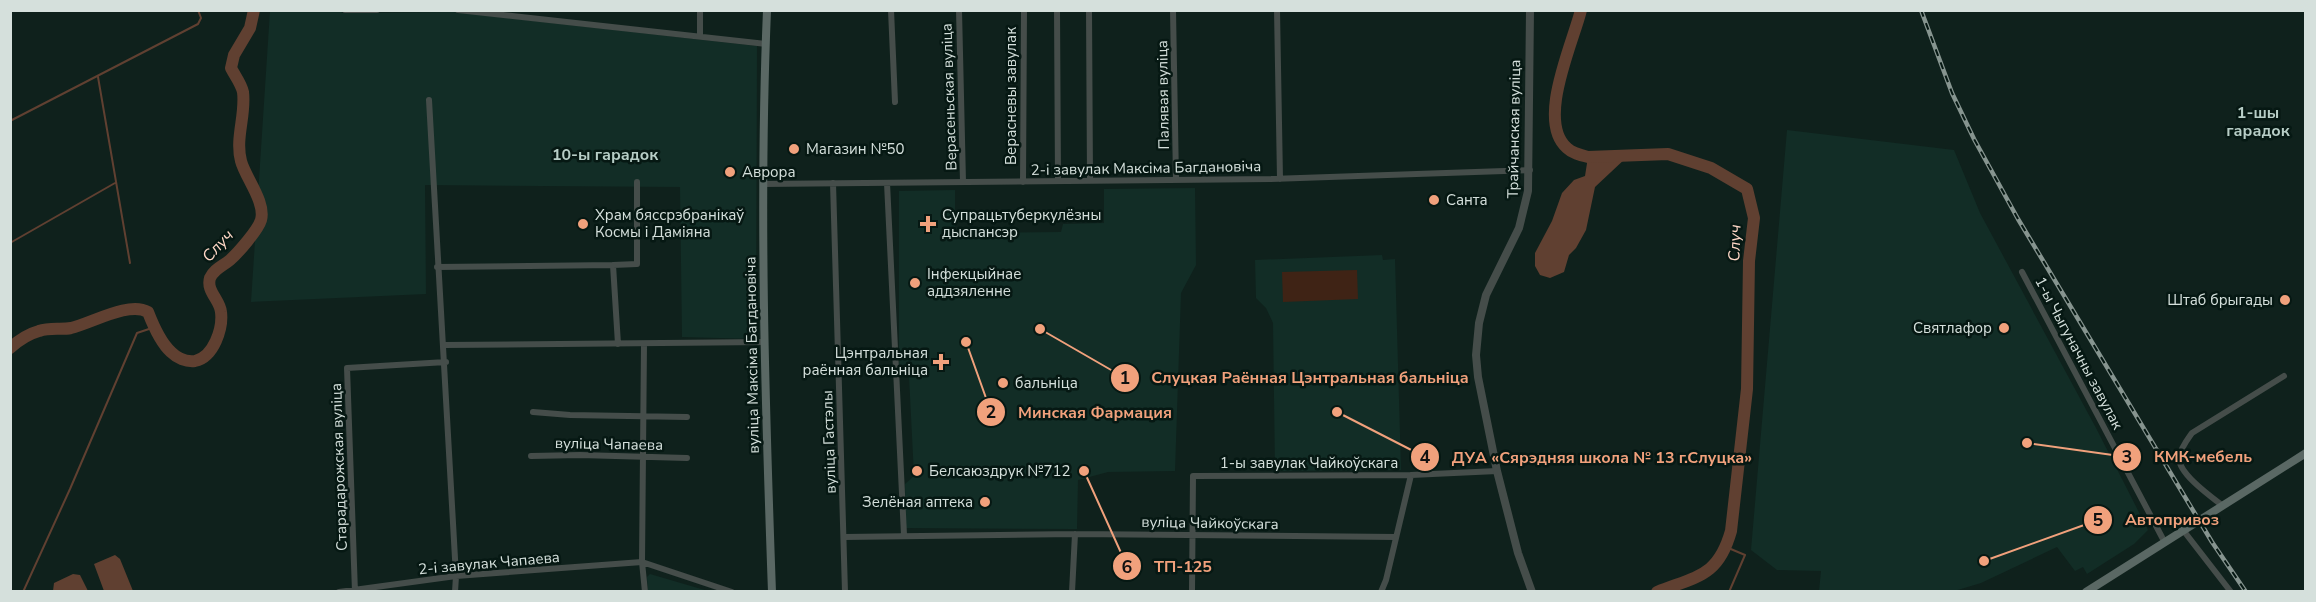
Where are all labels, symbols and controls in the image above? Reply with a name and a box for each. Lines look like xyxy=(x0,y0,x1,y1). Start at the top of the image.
street label: Верасеньская вуліца xyxy=(936,23,962,171)
street label: Верасневы завулак xyxy=(1001,27,1021,165)
street label: Палявая вуліца xyxy=(1152,40,1174,150)
street label: Трайчанская вуліца xyxy=(1503,59,1525,199)
district label: 1-шы гарадок xyxy=(2226,102,2291,142)
place label: Магазин №50 xyxy=(806,139,905,159)
marker: Магазин №50 xyxy=(787,142,801,156)
district label: 10-ы гарадок xyxy=(552,144,659,166)
street label: 2-і завулак Максіма Багдановіча xyxy=(1030,156,1262,180)
place label: Аврора xyxy=(742,162,796,182)
marker: Аврора xyxy=(723,165,737,179)
place label: Санта xyxy=(1446,190,1488,210)
marker: Санта xyxy=(1427,193,1441,207)
place label: Храм бяссрэбранікаў Космы і Даміяна xyxy=(595,205,744,242)
place label: Супрацьтуберкулёзны дыспансэр xyxy=(942,205,1101,242)
marker: Супрацьтуберкулёзны дыспансэр xyxy=(919,215,937,233)
marker: Храм бяссрэбранікаў Космы і Даміяна xyxy=(576,217,590,231)
water label: Случ xyxy=(1723,224,1747,262)
water label: Случ xyxy=(197,225,239,267)
street label: вуліца Максіма Багдановіча xyxy=(740,256,764,454)
place label: Інфекцыйнае аддзяленне xyxy=(927,264,1021,301)
street label: 1-ы Чыгуначны завулак xyxy=(2030,273,2128,433)
marker: Інфекцыйнае аддзяленне xyxy=(908,276,922,290)
place label: Штаб брыгады xyxy=(2167,290,2273,310)
marker: Штаб брыгады xyxy=(2278,293,2292,307)
place label: Святлафор xyxy=(1913,318,1992,338)
marker: Святлафор xyxy=(1997,321,2011,335)
place label: Цэнтральная раённая бальніца xyxy=(803,343,928,380)
marker: Цэнтральная раённая бальніца xyxy=(932,353,950,371)
callout: Слуцкая Раённая Цэнтральная бальніца xyxy=(1110,361,1481,395)
text: 1 xyxy=(1120,366,1130,390)
text: Слуцкая Раённая Цэнтральная бальніца xyxy=(1151,367,1469,389)
place label: бальніца xyxy=(1015,373,1078,393)
marker: бальніца xyxy=(996,376,1010,390)
street label: Старадарожская вуліца xyxy=(326,383,352,551)
street label: вуліца Гастэлы xyxy=(817,390,841,494)
callout: Минская Фармация xyxy=(976,395,1184,429)
text: 2 xyxy=(986,400,996,424)
text: Минская Фармация xyxy=(1018,402,1172,424)
street label: вуліца Чапаева xyxy=(555,433,663,455)
callout: ДУА «Сярэдняя школа № 13 г.Слуцка» xyxy=(1410,440,1764,474)
callout: КМК-мебель xyxy=(2112,440,2264,474)
text: 4 xyxy=(1420,445,1431,469)
text: 3 xyxy=(2122,445,2132,469)
text: КМК-мебель xyxy=(2154,446,2252,468)
text: ДУА «Сярэдняя школа № 13 г.Слуцка» xyxy=(1452,447,1752,469)
street label: 1-ы завулак Чайкоўскага xyxy=(1220,453,1398,473)
place label: Белсаюздрук №712 xyxy=(929,461,1070,481)
marker: Белсаюздрук №712 xyxy=(910,464,924,478)
place label: Зелёная аптека xyxy=(862,492,973,512)
marker: Зелёная аптека xyxy=(978,495,992,509)
callout: Автопривоз xyxy=(2083,503,2231,537)
text: 5 xyxy=(2093,508,2104,532)
text: Автопривоз xyxy=(2125,509,2219,531)
street label: вуліца Чайкоўскага xyxy=(1141,512,1279,534)
street label: 2-і завулак Чапаева xyxy=(417,547,561,579)
callout: ТП-125 xyxy=(1112,549,1224,583)
text: 6 xyxy=(1122,555,1133,579)
text: ТП-125 xyxy=(1154,556,1212,578)

